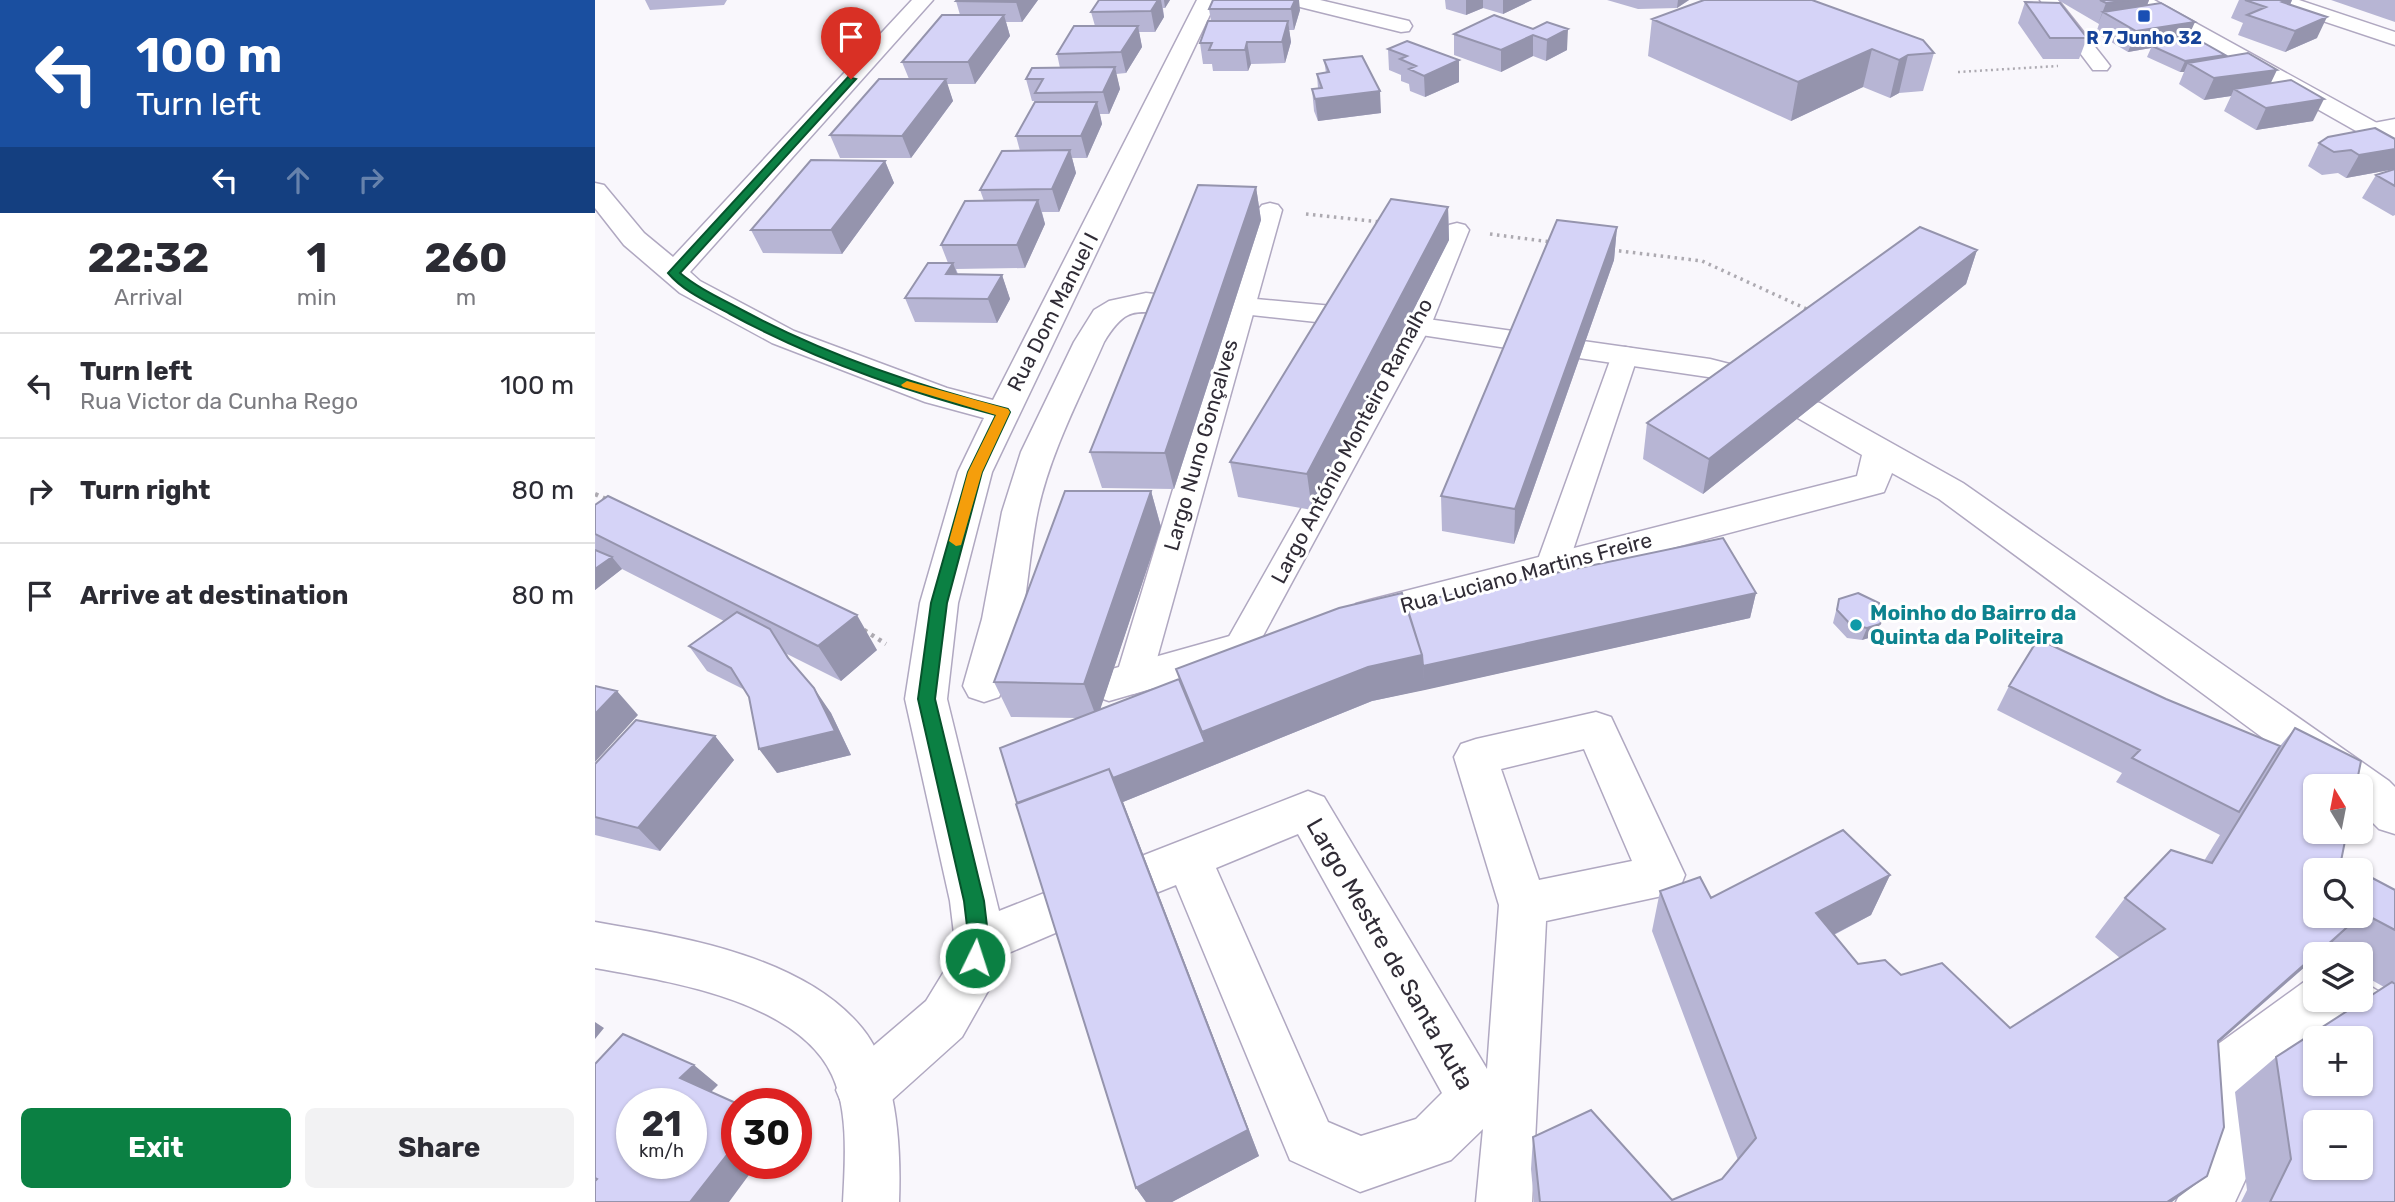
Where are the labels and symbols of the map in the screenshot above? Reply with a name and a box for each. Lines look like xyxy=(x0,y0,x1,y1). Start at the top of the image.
pin xyxy=(821,7,881,79)
marker: R 7 Junho 32 xyxy=(2136,8,2152,24)
place label: R 7 Junho 32 xyxy=(2086,27,2202,49)
street label: Rua Dom Manuel I xyxy=(1002,228,1103,395)
street label: Largo António Monteiro Ramalho xyxy=(1266,294,1438,588)
street label: Largo Nuno Gonçalves xyxy=(1158,336,1243,554)
street label: Rua Luciano Martins Freire xyxy=(1397,527,1655,618)
place label: Moinho do Bairro da Quinta da Politeira xyxy=(1870,600,2076,649)
marker: Moinho do Bairro da Quinta da Politeira xyxy=(1848,617,1864,633)
north arrow xyxy=(2303,774,2373,844)
street label: Largo Mestre de Santa Auta xyxy=(1301,813,1479,1095)
position arrow xyxy=(938,921,1012,995)
speed limit sign: 30 xyxy=(721,1088,812,1179)

